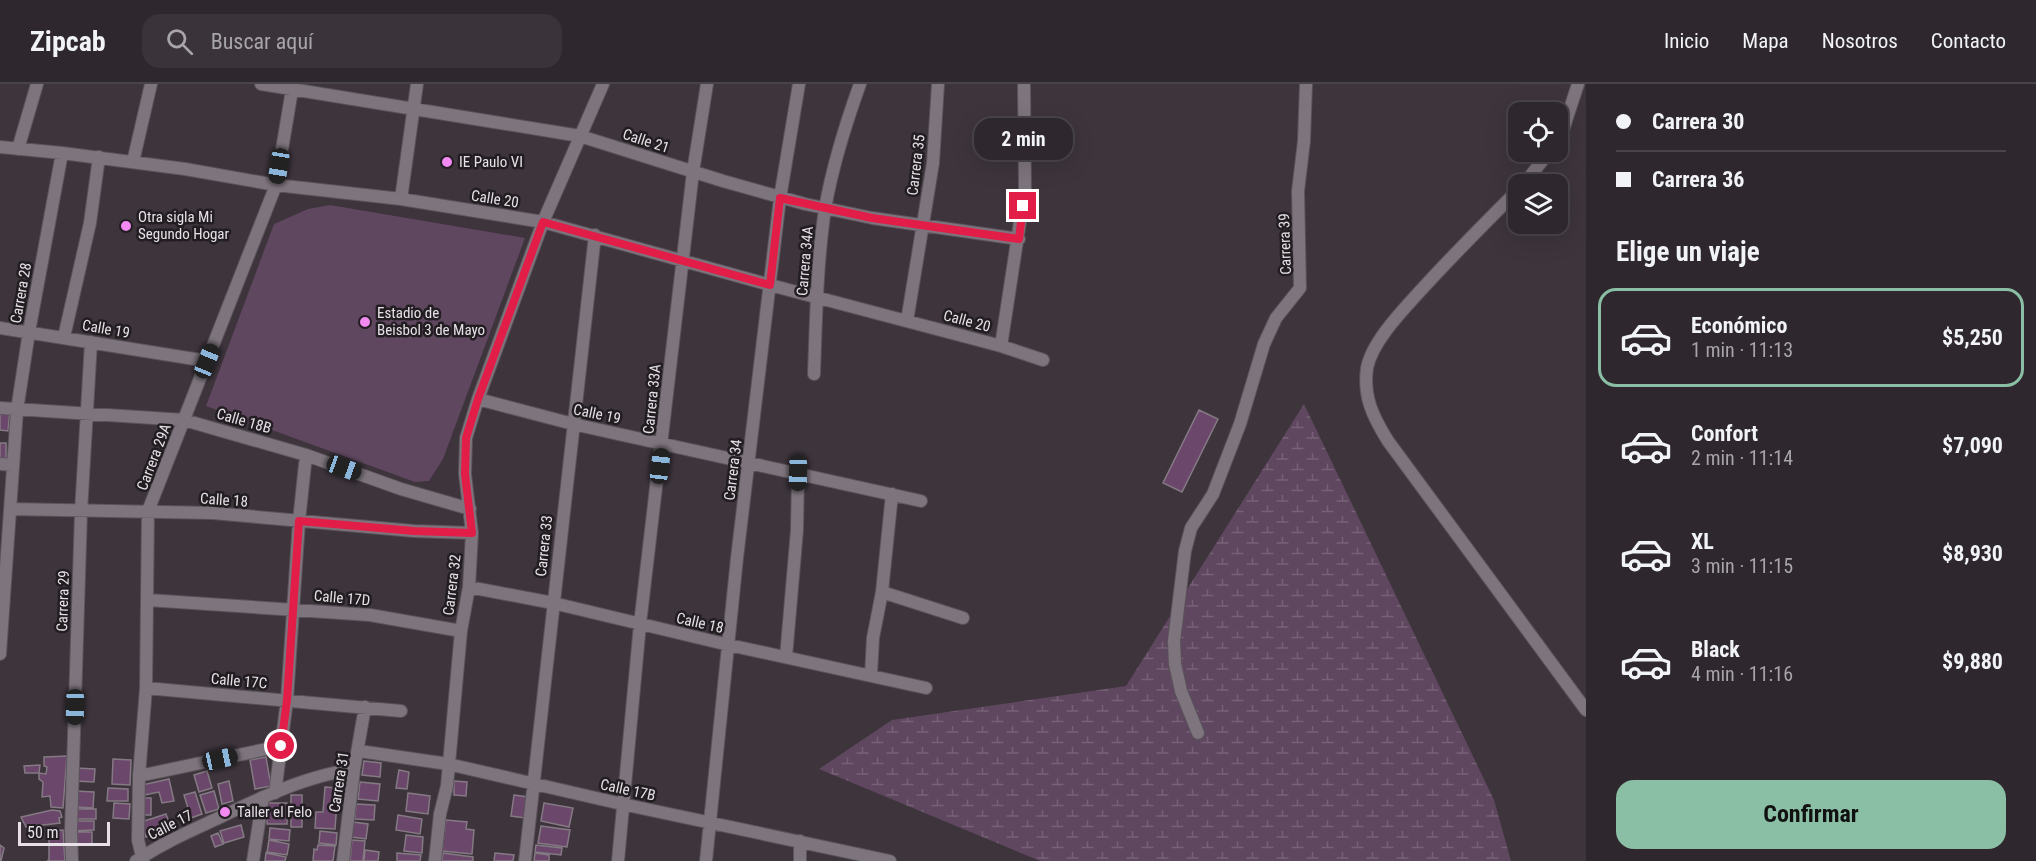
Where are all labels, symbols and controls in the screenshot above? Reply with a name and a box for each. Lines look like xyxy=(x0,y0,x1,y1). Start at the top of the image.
search box xyxy=(142,14,562,68)
text: Zipcab xyxy=(30,25,106,58)
icon: search xyxy=(163,25,196,58)
text: Buscar aquí xyxy=(211,29,313,54)
text: Inicio xyxy=(1664,29,1709,53)
text: Mapa xyxy=(1742,29,1789,53)
text: Nosotros xyxy=(1822,29,1898,53)
text: Contacto xyxy=(1931,29,2006,53)
map controls xyxy=(1508,102,1568,234)
button: locate xyxy=(1508,102,1568,162)
text: Carrera 30 xyxy=(1652,109,1744,134)
callout: 2 min xyxy=(974,119,1072,161)
street label: Calle 21 xyxy=(620,125,672,157)
text: 2 min xyxy=(1001,127,1046,151)
street label: Carrera 35 xyxy=(903,133,929,197)
car xyxy=(267,147,291,185)
place label: IE Paulo VI xyxy=(459,153,523,171)
marker: IE Paulo VI xyxy=(440,155,454,169)
text: Carrera 36 xyxy=(1652,167,1744,192)
button: layers xyxy=(1508,174,1568,234)
street label: Calle 20 xyxy=(470,186,520,212)
route end xyxy=(1009,192,1036,219)
place label: Otra sigla Mi Segundo Hogar xyxy=(138,208,230,243)
street label: Carrera 39 xyxy=(1275,213,1295,275)
marker: Otra sigla Mi Segundo Hogar xyxy=(119,219,133,233)
street label: Carrera 34A xyxy=(793,225,817,297)
text: Elige un viaje xyxy=(1616,236,1760,268)
street label: Carrera 28 xyxy=(7,261,35,325)
place label: Estadio de Beisbol 3 de Mayo xyxy=(377,304,485,339)
street label: Calle 20 xyxy=(942,306,992,336)
icon: car xyxy=(1619,311,1673,365)
text: Económico xyxy=(1691,313,1787,338)
marker: Estadio de Beisbol 3 de Mayo xyxy=(358,315,372,329)
street label: Calle 19 xyxy=(81,316,131,342)
text: $5,250 xyxy=(1942,325,2003,350)
text: 1 min · 11:13 xyxy=(1691,338,1793,362)
car xyxy=(192,341,222,381)
street label: Carrera 33A xyxy=(639,363,665,435)
street label: Calle 19 xyxy=(572,400,622,428)
street label: Calle 18B xyxy=(215,405,273,437)
icon: car xyxy=(1619,419,1673,473)
street label: Carrera 29A xyxy=(133,421,175,493)
text: Confort xyxy=(1691,421,1758,446)
text: $7,090 xyxy=(1942,433,2003,458)
street label: Carrera 34 xyxy=(720,438,746,502)
text: 2 min · 11:14 xyxy=(1691,446,1793,470)
car xyxy=(649,447,671,485)
car xyxy=(324,453,364,483)
car xyxy=(789,455,807,491)
street label: Calle 18 xyxy=(200,489,248,511)
street label: Carrera 33 xyxy=(532,515,556,577)
icon: car xyxy=(1619,527,1673,581)
text: XL xyxy=(1691,529,1714,554)
text: $8,930 xyxy=(1942,541,2003,566)
street label: Carrera 32 xyxy=(439,553,465,617)
text: 3 min · 11:15 xyxy=(1691,554,1793,578)
street label: Carrera 29 xyxy=(53,570,73,632)
street label: Calle 17D xyxy=(313,587,371,609)
street label: Calle 18 xyxy=(675,609,725,637)
icon: car xyxy=(1619,635,1673,689)
text: Black xyxy=(1691,637,1740,662)
text: $9,880 xyxy=(1942,649,2003,674)
text: 4 min · 11:16 xyxy=(1691,662,1793,686)
street label: Calle 17C xyxy=(210,670,268,692)
car xyxy=(66,689,84,725)
route start xyxy=(267,732,294,759)
car xyxy=(201,746,239,772)
street label: Carrera 31 xyxy=(325,750,353,814)
street label: Calle 17B xyxy=(599,775,657,805)
button: Confirmar xyxy=(1616,780,2006,849)
place label: Taller el Felo xyxy=(237,803,312,821)
marker: Taller el Felo xyxy=(218,805,232,819)
street label: Calle 17 xyxy=(145,806,195,844)
scale bar xyxy=(18,819,110,846)
text: 50 m xyxy=(27,823,59,842)

